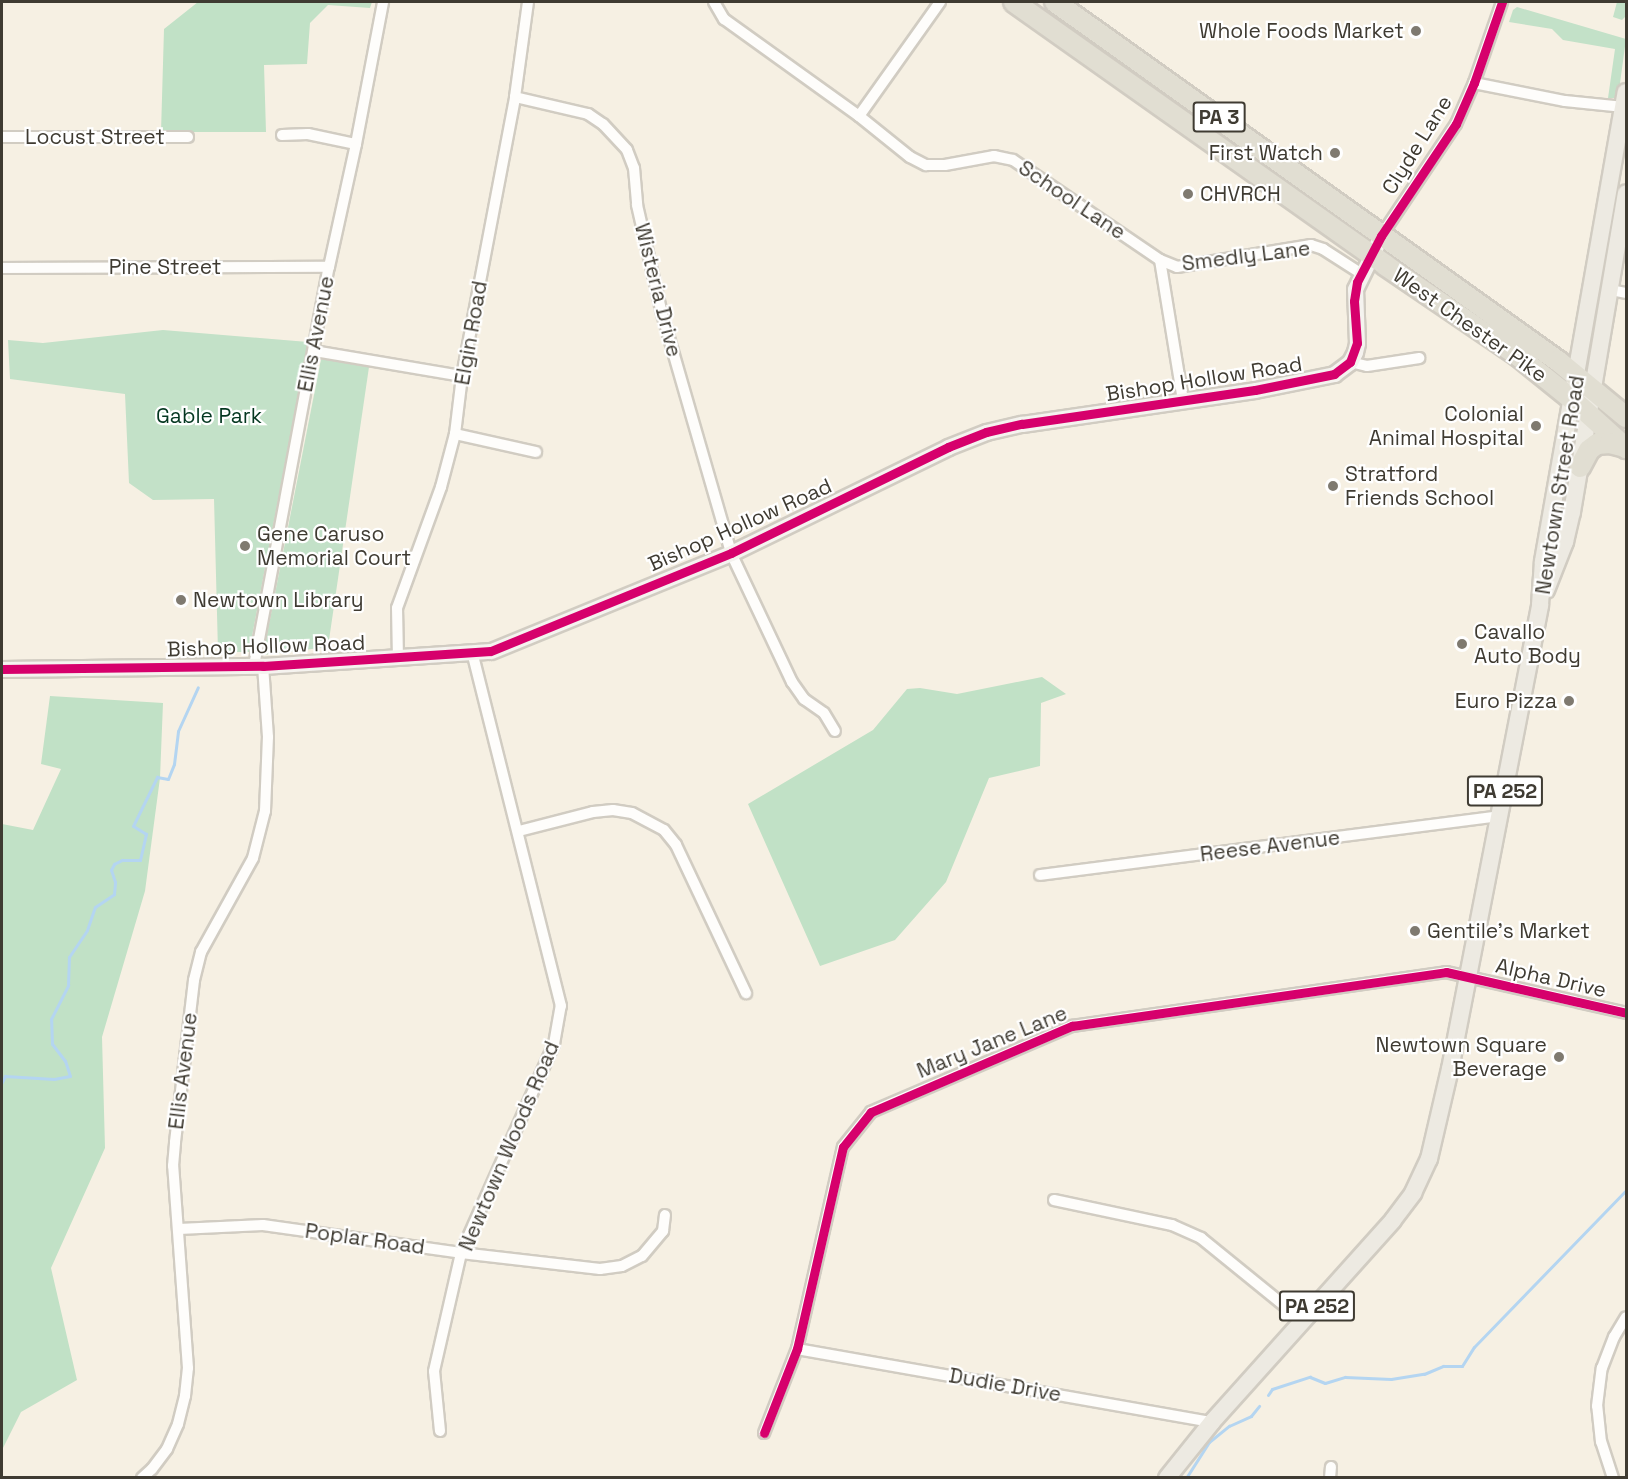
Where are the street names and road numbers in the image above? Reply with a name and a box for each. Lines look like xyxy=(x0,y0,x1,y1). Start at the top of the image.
street label: Clyde Lane xyxy=(1377,91,1457,199)
road number: PA 3 xyxy=(1192,100,1246,134)
street label: Locust Street xyxy=(25,124,165,150)
street label: School Lane xyxy=(1014,155,1130,245)
street label: Wisteria Drive xyxy=(629,221,687,359)
street label: Smedly Lane xyxy=(1180,236,1312,276)
street label: Pine Street xyxy=(109,254,221,280)
street label: West Chester Pike xyxy=(1388,262,1552,388)
street label: Ellis Avenue xyxy=(292,274,340,394)
street label: Elgin Road xyxy=(449,279,493,387)
street label: Bishop Hollow Road xyxy=(1104,351,1304,407)
street label: Newtown Street Road xyxy=(1530,374,1590,596)
street label: Bishop Hollow Road xyxy=(644,473,836,577)
street label: Bishop Hollow Road xyxy=(166,630,366,662)
road number: PA 252 xyxy=(1466,774,1544,808)
street label: Reese Avenue xyxy=(1198,825,1342,867)
street label: Alpha Drive xyxy=(1493,953,1609,1003)
street label: Mary Jane Lane xyxy=(913,1000,1071,1084)
street label: Ellis Avenue xyxy=(163,1011,203,1131)
street label: Newtown Woods Road xyxy=(453,1037,565,1255)
street label: Poplar Road xyxy=(303,1218,427,1260)
road number: PA 252 xyxy=(1278,1289,1356,1323)
street label: Dudie Drive xyxy=(947,1363,1063,1407)

